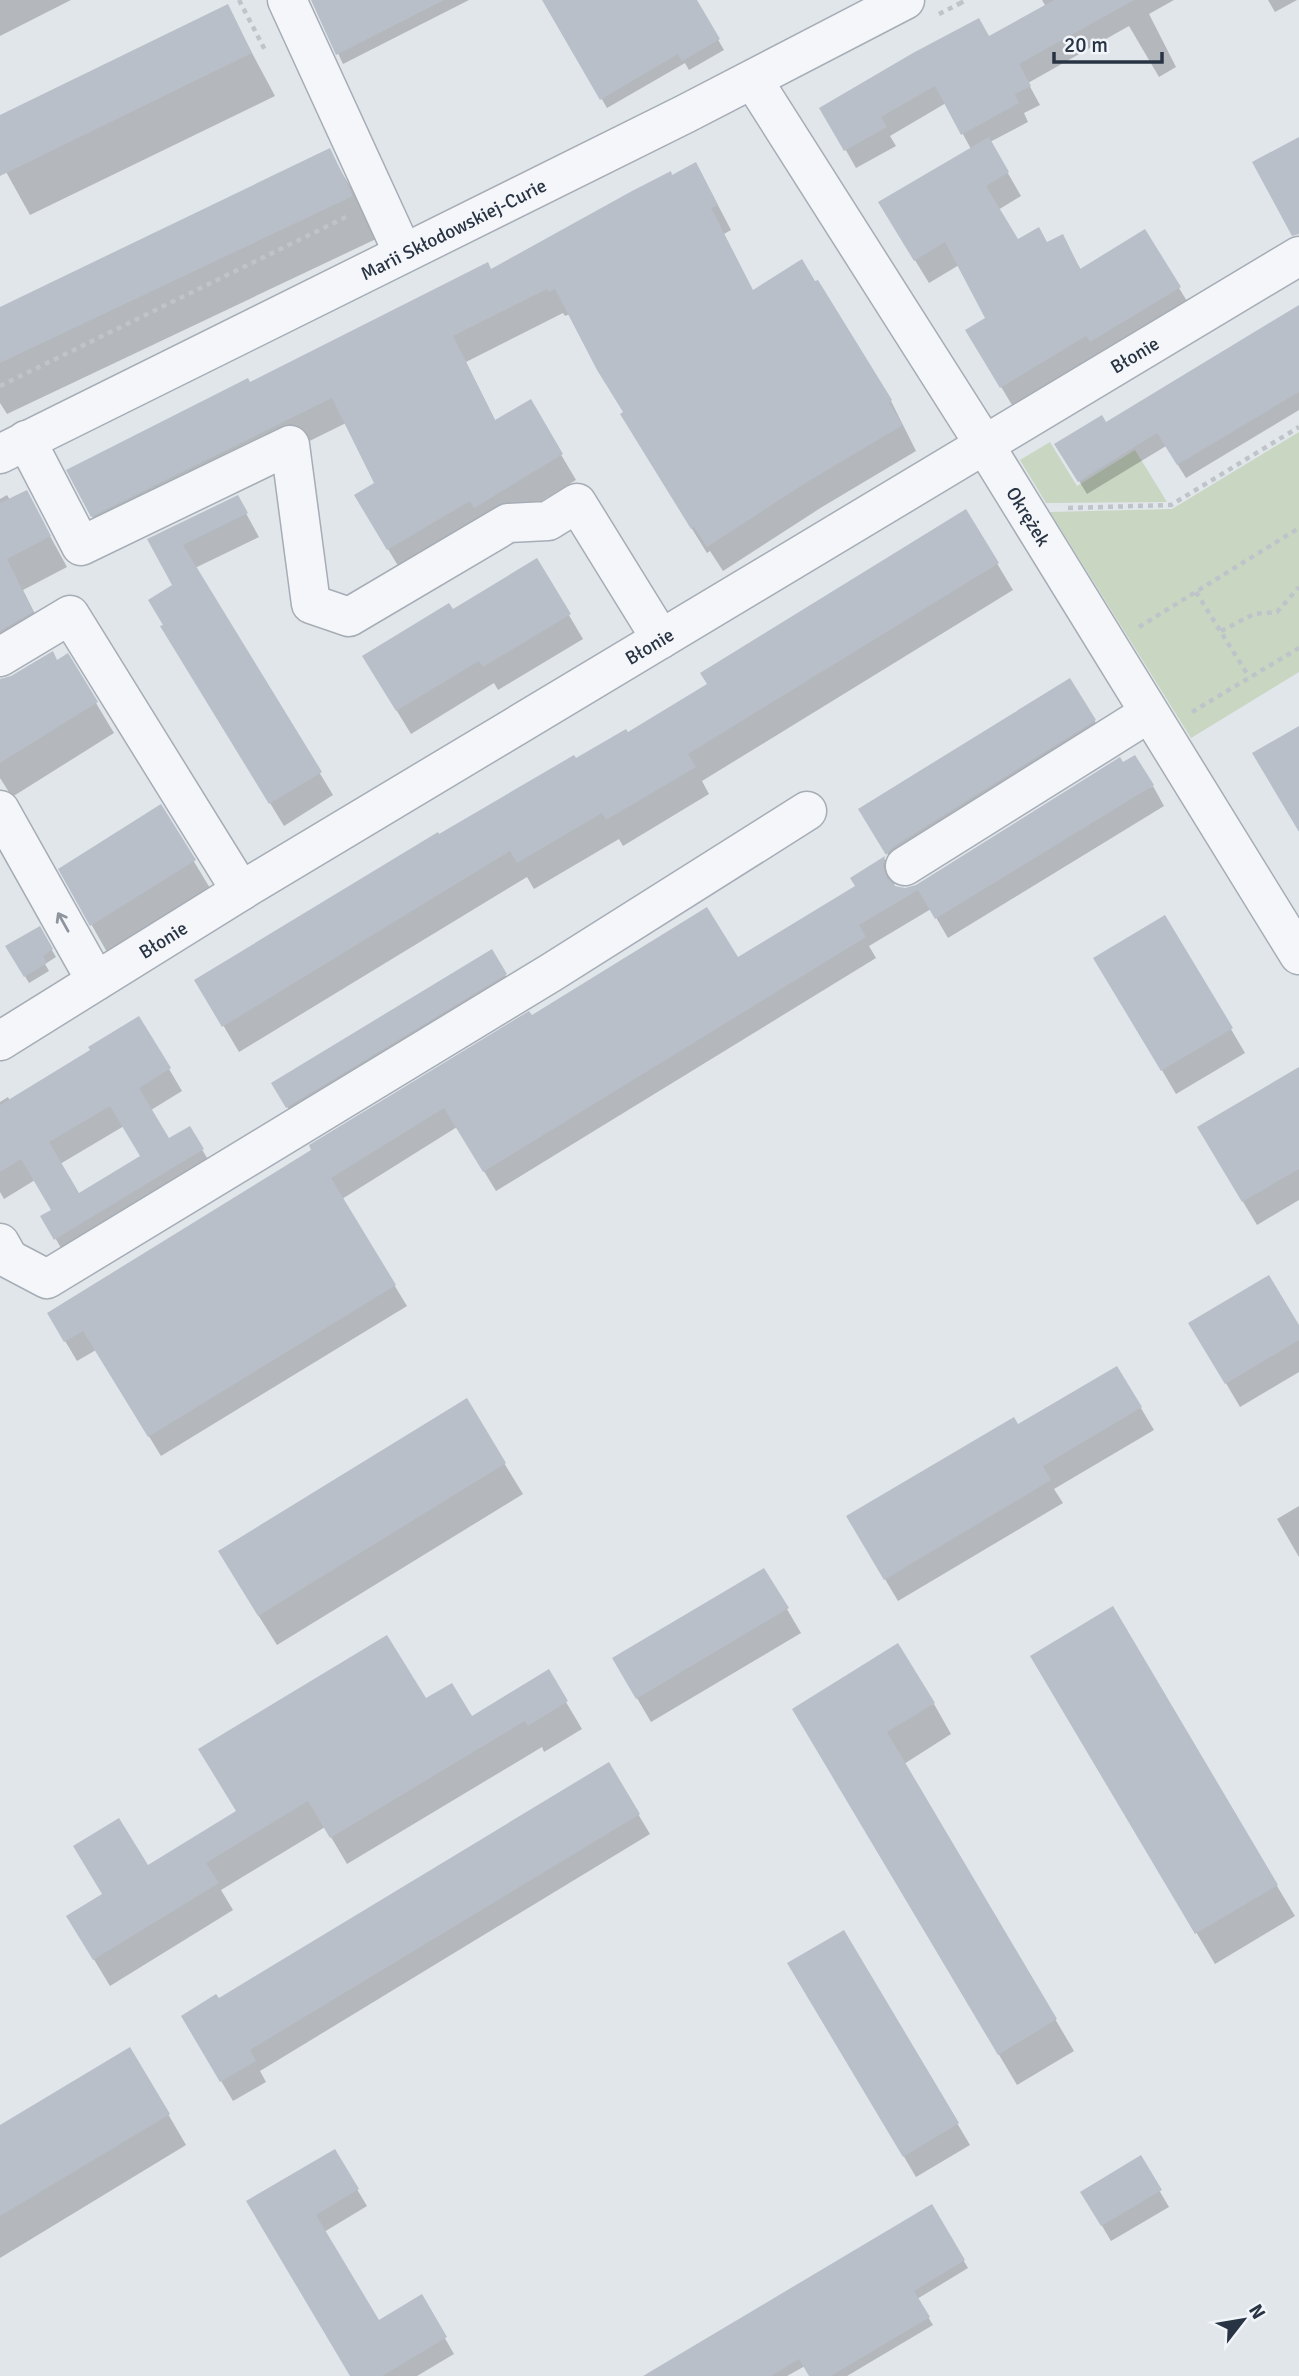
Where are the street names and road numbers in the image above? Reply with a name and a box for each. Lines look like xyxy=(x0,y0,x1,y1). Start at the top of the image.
street label: Marii Skłodowskiej-Curie xyxy=(357,174,551,286)
street label: Błonie xyxy=(1106,332,1164,379)
street label: Okrężek xyxy=(1000,483,1055,551)
street label: Błonie xyxy=(621,623,679,671)
street label: Błonie xyxy=(135,916,192,965)

